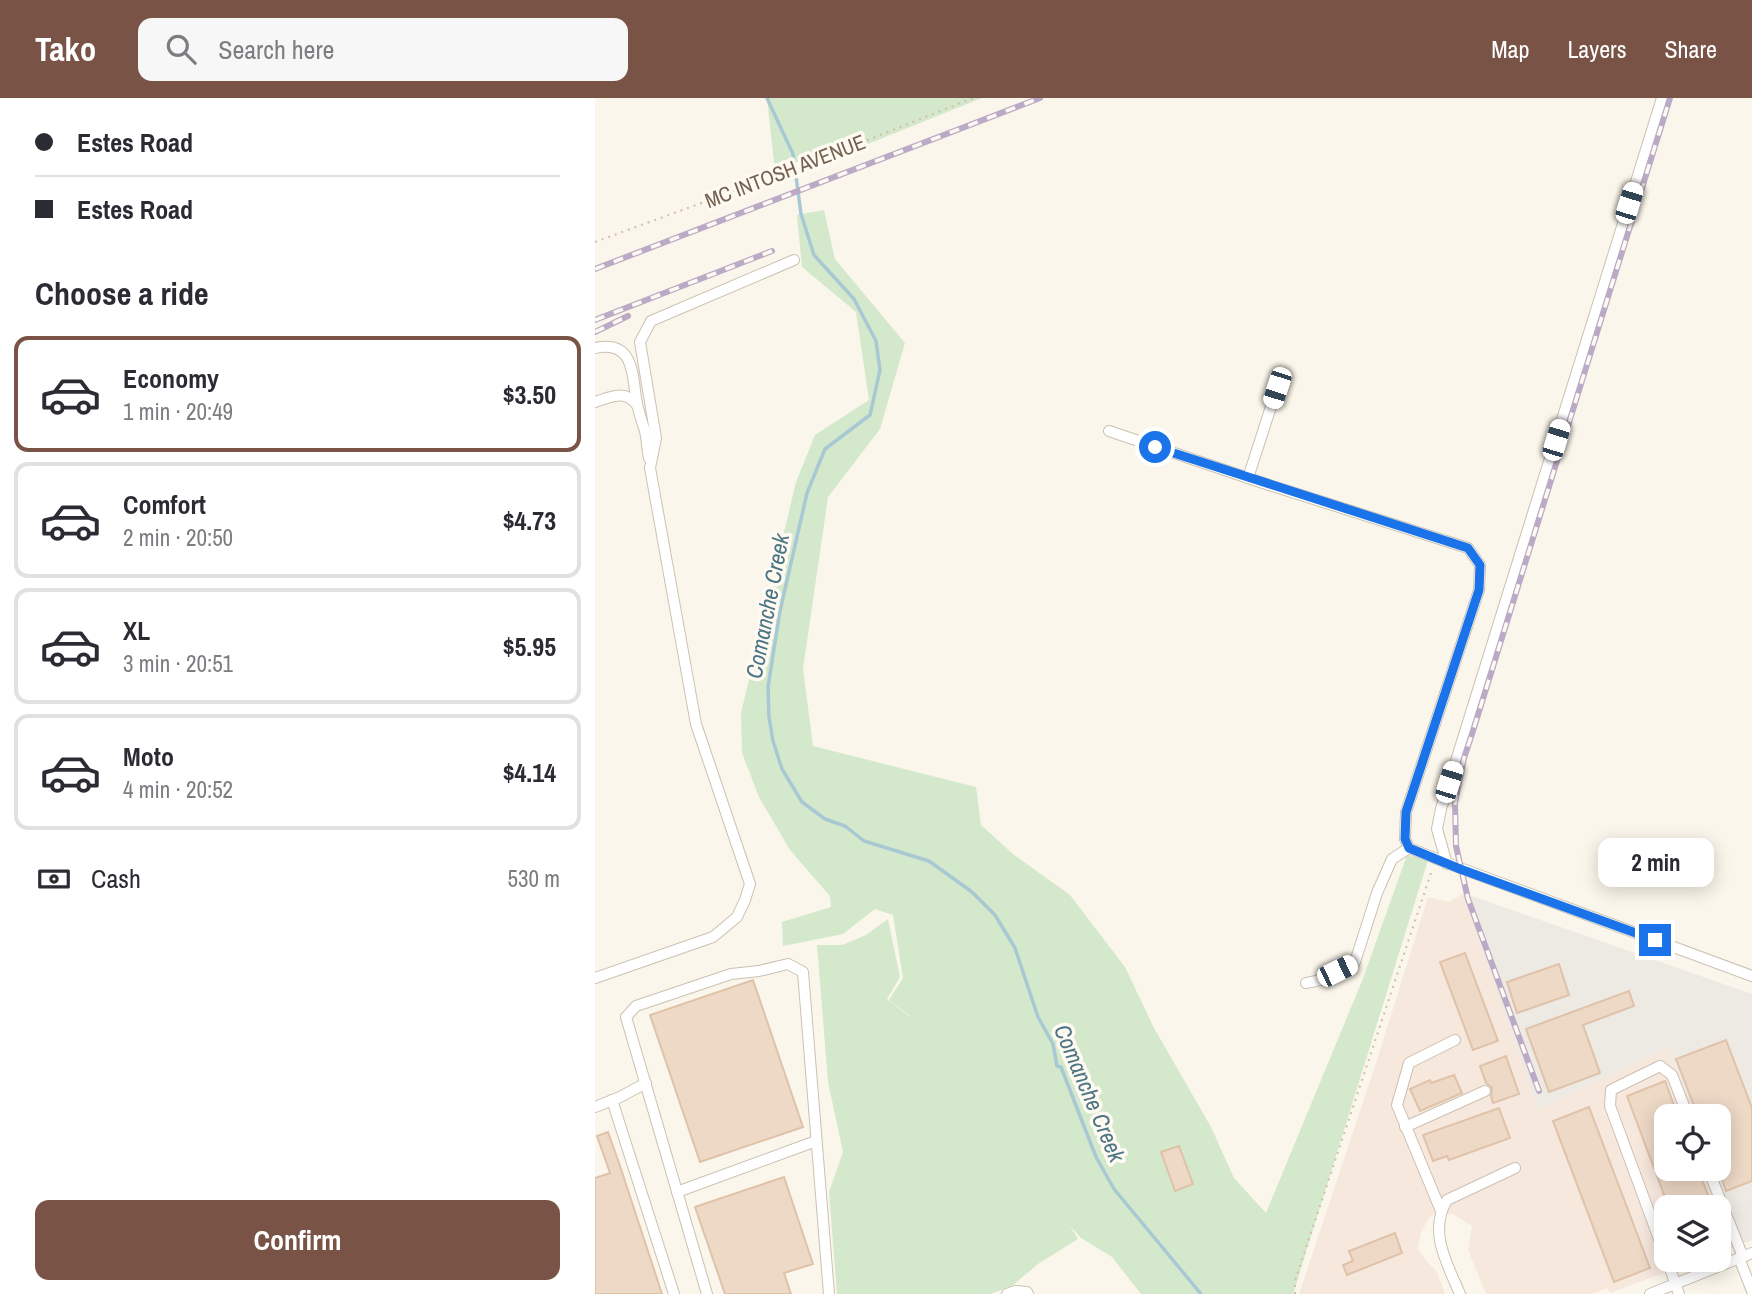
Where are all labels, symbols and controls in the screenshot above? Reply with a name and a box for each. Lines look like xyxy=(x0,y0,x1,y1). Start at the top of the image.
search box xyxy=(138,18,628,81)
text: Tako xyxy=(35,27,96,71)
icon: search xyxy=(162,30,200,68)
text: Search here xyxy=(218,32,334,67)
text: Map xyxy=(1491,33,1529,65)
text: Layers xyxy=(1567,33,1626,65)
text: Share xyxy=(1664,33,1717,65)
text: Estes Road xyxy=(77,125,193,160)
street label: MC INTOSH AVENUE xyxy=(701,127,869,215)
car xyxy=(1613,180,1646,226)
text: Estes Road xyxy=(77,192,193,227)
text: Choose a ride xyxy=(35,272,209,315)
text: Economy xyxy=(123,361,219,396)
icon: car xyxy=(39,363,102,426)
car xyxy=(1261,365,1294,411)
text: $3.50 xyxy=(503,377,556,412)
text: 1 min · 20:49 xyxy=(123,396,233,427)
car xyxy=(1540,417,1573,463)
route start xyxy=(1139,431,1171,463)
text: Comfort xyxy=(123,487,206,522)
icon: car xyxy=(39,489,102,552)
text: $4.73 xyxy=(503,503,556,538)
text: 2 min · 20:50 xyxy=(123,522,233,553)
water label: Comanche Creek xyxy=(738,529,797,681)
text: XL xyxy=(123,613,150,648)
icon: car xyxy=(39,615,102,678)
text: $5.95 xyxy=(503,629,556,664)
text: 3 min · 20:51 xyxy=(123,648,233,679)
text: Moto xyxy=(123,739,174,774)
icon: car xyxy=(39,741,102,804)
text: $4.14 xyxy=(503,755,556,790)
car xyxy=(1433,759,1466,805)
text: 4 min · 20:52 xyxy=(123,774,233,805)
callout: 2 min xyxy=(1597,838,1713,888)
text: 2 min xyxy=(1631,847,1681,878)
icon: cash xyxy=(35,860,73,898)
text: Cash xyxy=(91,861,141,896)
text: 530 m xyxy=(508,863,560,894)
route end xyxy=(1639,924,1671,956)
car xyxy=(1314,952,1361,990)
water label: Comanche Creek xyxy=(1047,1019,1134,1168)
map controls xyxy=(1654,1104,1731,1272)
button: locate xyxy=(1654,1104,1731,1181)
button: layers xyxy=(1654,1195,1731,1272)
button: Confirm xyxy=(35,1200,560,1280)

